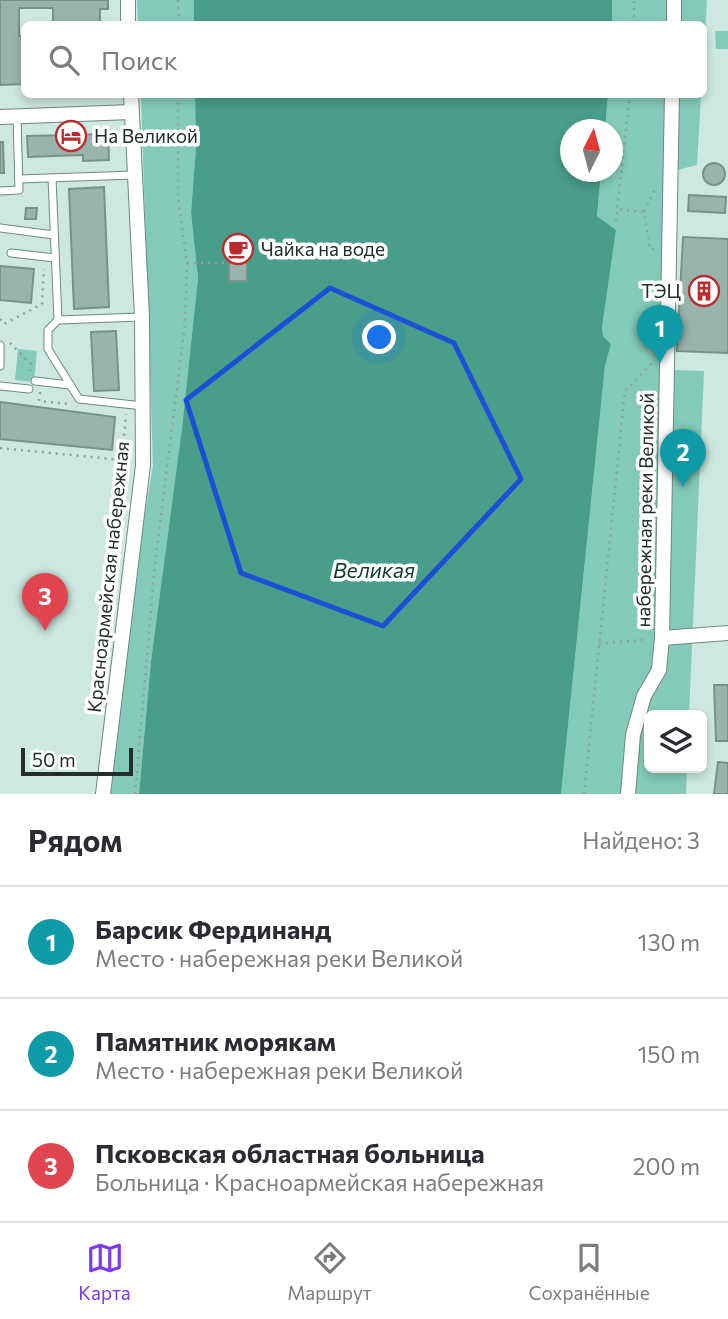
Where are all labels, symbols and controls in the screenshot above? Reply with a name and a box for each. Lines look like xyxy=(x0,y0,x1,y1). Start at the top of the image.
search box xyxy=(21,21,707,98)
icon: search xyxy=(45,41,83,79)
text: Поиск xyxy=(101,44,178,75)
hotel icon: На Великой xyxy=(54,119,88,153)
north arrow xyxy=(560,119,623,182)
place label: На Великой xyxy=(94,124,198,147)
cafe icon: Чайка на воде xyxy=(221,232,255,266)
place label: Чайка на воде xyxy=(261,237,385,260)
building icon: ТЭЦ xyxy=(687,274,721,308)
place label: ТЭЦ xyxy=(641,279,681,302)
pin: 1 xyxy=(637,305,683,363)
your location xyxy=(362,320,396,354)
street label: набережная реки Великой xyxy=(631,392,658,628)
pin: 2 xyxy=(660,429,706,487)
street label: Красноармейская набережная xyxy=(82,440,133,714)
water label: Великая xyxy=(333,557,415,582)
pin: 3 xyxy=(22,573,68,631)
map controls xyxy=(644,710,707,773)
button: layers xyxy=(644,710,707,773)
scale bar xyxy=(21,745,133,777)
text: 50 m xyxy=(32,748,76,771)
text: Рядом xyxy=(28,821,122,858)
text: Найдено: 3 xyxy=(582,826,700,854)
text: Барсик Фердинанд xyxy=(95,913,331,944)
text: 1 xyxy=(46,928,56,956)
text: 130 m xyxy=(638,928,700,956)
text: Место · набережная реки Великой xyxy=(95,944,463,972)
text: Памятник морякам xyxy=(95,1025,336,1056)
text: 2 xyxy=(44,1040,58,1068)
text: 150 m xyxy=(637,1040,700,1068)
text: Место · набережная реки Великой xyxy=(95,1056,463,1084)
text: Псковская областная больница xyxy=(95,1137,484,1168)
text: 3 xyxy=(44,1152,58,1180)
text: 200 m xyxy=(633,1152,700,1180)
text: Больница · Красноармейская набережная xyxy=(95,1168,544,1196)
tab: Карта xyxy=(78,1239,131,1304)
tab: Маршрут xyxy=(287,1239,372,1304)
tab: Сохранённые xyxy=(528,1239,650,1304)

